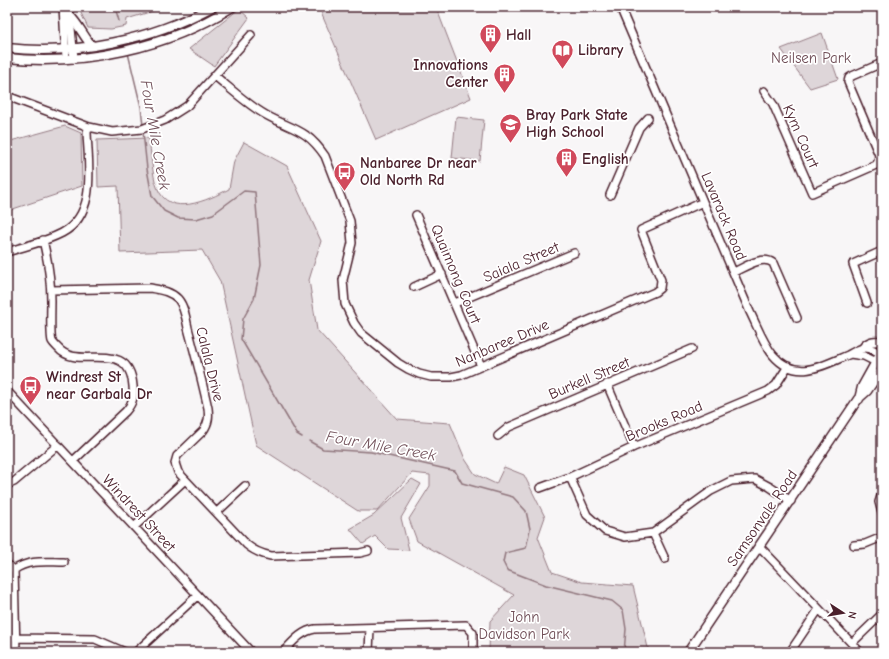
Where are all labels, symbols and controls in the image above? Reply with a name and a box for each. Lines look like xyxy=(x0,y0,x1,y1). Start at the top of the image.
building icon: Hall xyxy=(478,22,504,55)
place label: Hall xyxy=(506,26,531,44)
library icon: Library xyxy=(549,37,575,70)
place label: Library xyxy=(578,41,623,59)
park label: Neilsen Park xyxy=(771,49,852,67)
place label: Innovations Center xyxy=(413,56,488,91)
building icon: Innovations Center xyxy=(491,61,517,94)
water label: Four Mile Creek xyxy=(136,79,174,192)
street label: Kym Court xyxy=(779,101,823,171)
place label: Bray Park State High School xyxy=(526,106,628,141)
school or university icon: Bray Park State High School xyxy=(498,111,524,144)
building icon: English xyxy=(554,146,580,179)
place label: English xyxy=(582,150,629,168)
place label: Nanbaree Dr near Old North Rd xyxy=(360,154,477,189)
bus stop icon: Nanbaree Dr near Old North Rd xyxy=(331,159,357,192)
street label: Lavarack Road xyxy=(697,169,751,263)
street label: Quaimong Court xyxy=(427,222,485,327)
street label: Saiala Street xyxy=(480,238,562,286)
street label: Nanbaree Drive xyxy=(453,315,552,371)
street label: Calala Drive xyxy=(192,325,228,404)
street label: Burkell Street xyxy=(546,353,633,403)
place label: Windrest St near Garbala Dr xyxy=(46,368,152,403)
bus stop icon: Windrest St near Garbala Dr xyxy=(17,373,43,406)
street label: Brooks Road xyxy=(623,397,705,445)
water label: Four Mile Creek xyxy=(325,427,438,465)
street label: Samsonvale Road xyxy=(723,466,801,570)
street label: Windrest Street xyxy=(99,471,180,556)
north arrow xyxy=(823,593,863,633)
park label: John Davidson Park xyxy=(479,608,570,643)
text: N xyxy=(845,610,859,620)

